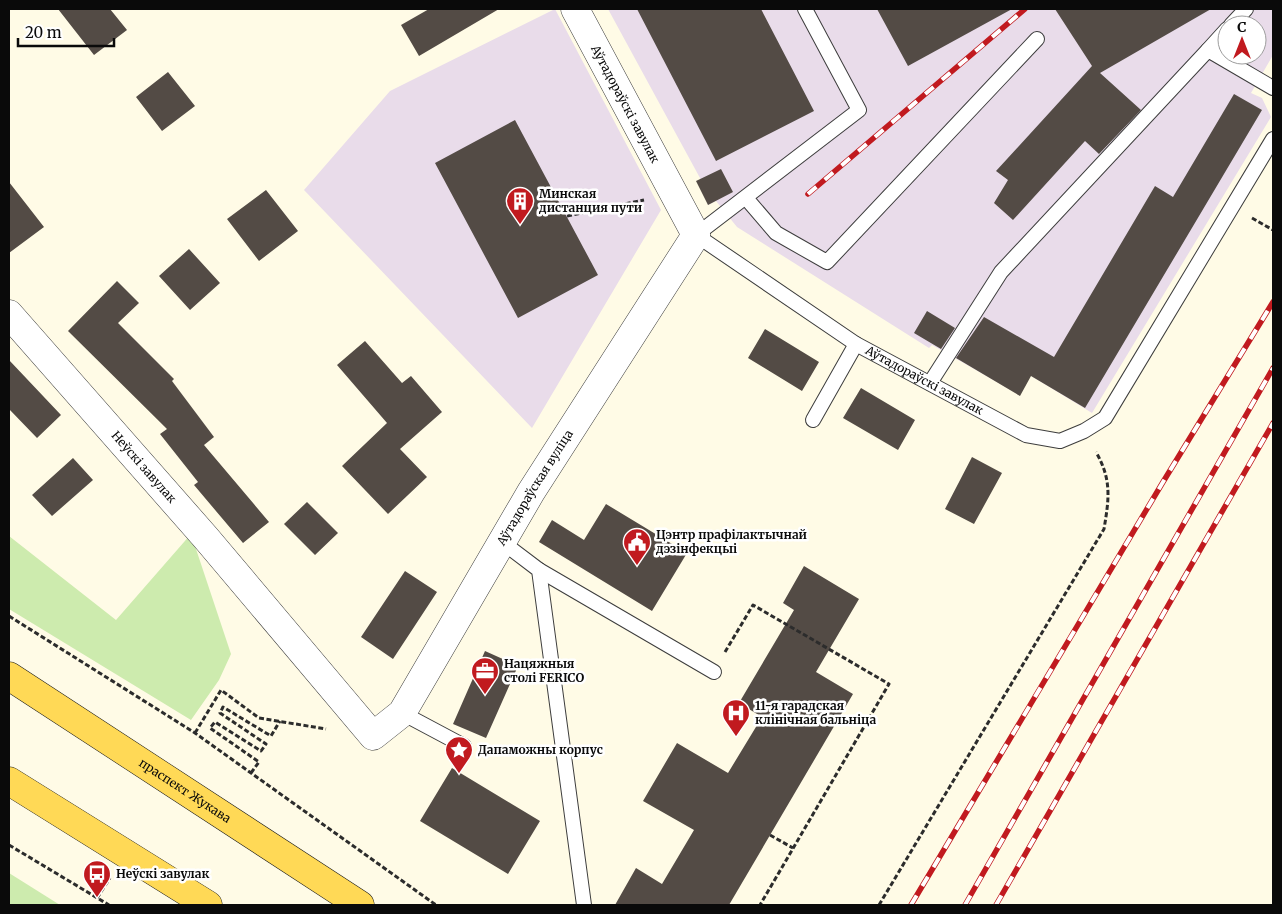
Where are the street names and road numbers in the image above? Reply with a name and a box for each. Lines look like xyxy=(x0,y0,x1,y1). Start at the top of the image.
street label: Аўтадораўскі завулак xyxy=(588,41,663,166)
street label: Аўтадораўскі завулак xyxy=(862,342,986,418)
street label: Аўтадораўская вуліца xyxy=(493,426,576,549)
street label: Неўскі завулак xyxy=(109,428,180,506)
street label: праспект Жукава xyxy=(136,755,234,826)

